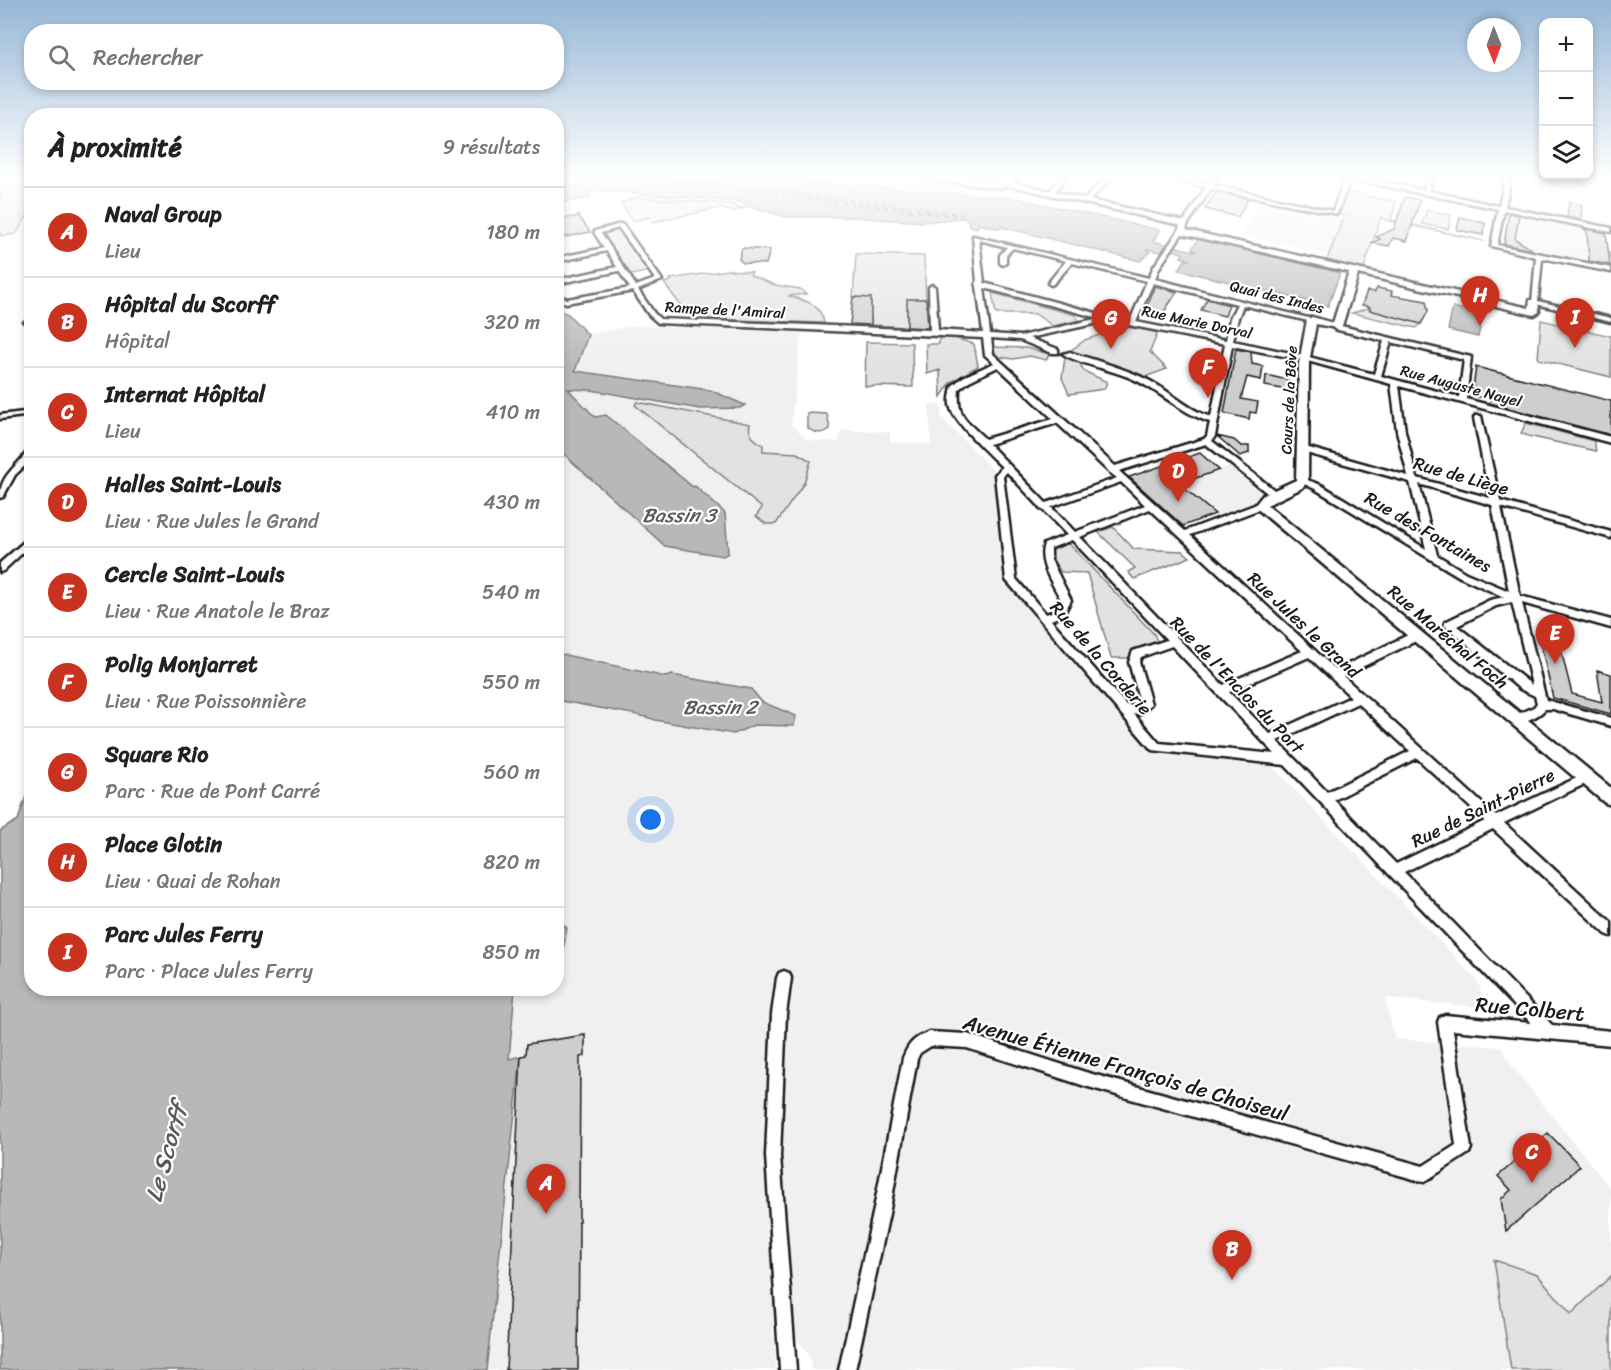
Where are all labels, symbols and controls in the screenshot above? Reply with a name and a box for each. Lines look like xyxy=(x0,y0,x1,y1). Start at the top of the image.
north arrow xyxy=(1467,18,1521,72)
map controls xyxy=(1539,18,1593,180)
button: + xyxy=(1539,18,1593,72)
search box xyxy=(24,24,564,90)
text: Rechercher xyxy=(93,38,203,77)
icon: search xyxy=(45,41,78,74)
button: − xyxy=(1539,72,1593,126)
text: À proximité xyxy=(48,124,182,170)
button: layers xyxy=(1539,126,1593,180)
text: 9 résultats xyxy=(443,130,540,165)
text: Naval Group xyxy=(105,195,222,234)
text: A xyxy=(61,215,74,250)
text: 180 m xyxy=(486,215,540,250)
text: Lieu xyxy=(105,234,141,269)
street label: Quai des Indes xyxy=(1227,273,1327,321)
pin: H xyxy=(1460,276,1500,326)
text: Hôpital du Scorff xyxy=(105,285,276,324)
street label: Rampe de l'Amiral xyxy=(664,294,786,326)
street label: Rue Marie Dorval xyxy=(1139,298,1255,347)
pin: I xyxy=(1556,298,1594,348)
pin: G xyxy=(1092,300,1130,349)
text: B xyxy=(61,305,74,340)
text: 320 m xyxy=(484,305,540,340)
text: Hôpital xyxy=(105,324,170,359)
street label: Cours de la Bôve xyxy=(1273,345,1305,455)
pin: F xyxy=(1188,348,1228,398)
street label: Rue Auguste Nayel xyxy=(1397,357,1525,415)
text: Internat Hôpital xyxy=(105,375,265,414)
text: C xyxy=(61,395,74,430)
text: 410 m xyxy=(486,395,540,430)
text: Lieu xyxy=(105,414,141,449)
street label: Rue de Liège xyxy=(1409,447,1513,505)
pin: D xyxy=(1158,452,1198,502)
text: Halles Saint-Louis xyxy=(105,465,281,504)
street label: Rue des Fontaines xyxy=(1358,483,1498,582)
text: D xyxy=(62,485,73,520)
text: 430 m xyxy=(483,485,540,520)
water label: Bassin 3 xyxy=(642,498,719,533)
text: Lieu · Rue Jules le Grand xyxy=(105,504,319,539)
text: Cercle Saint-Louis xyxy=(105,555,284,594)
street label: Rue Jules le Grand xyxy=(1240,564,1369,687)
text: E xyxy=(62,575,73,610)
text: 540 m xyxy=(482,575,540,610)
street label: Rue Maréchal Foch xyxy=(1380,576,1516,698)
street label: Rue de la Corderie xyxy=(1042,593,1160,723)
text: Lieu · Rue Anatole le Braz xyxy=(105,594,330,629)
street label: Rue de l'Enclos du Port xyxy=(1162,608,1312,762)
pin: E xyxy=(1536,614,1574,664)
text: Polig Monjarret xyxy=(105,645,258,684)
text: F xyxy=(62,665,73,700)
text: 550 m xyxy=(482,665,540,700)
text: Lieu · Rue Poissonnière xyxy=(105,684,307,719)
water label: Bassin 2 xyxy=(683,690,760,725)
text: Square Rio xyxy=(105,735,208,774)
text: G xyxy=(61,755,74,790)
text: 560 m xyxy=(483,755,540,790)
street label: Rue de Saint-Pierre xyxy=(1406,759,1560,857)
text: Parc · Rue de Pont Carré xyxy=(105,774,320,809)
your location xyxy=(636,805,665,834)
text: Place Glotin xyxy=(105,825,222,864)
text: H xyxy=(60,845,75,880)
text: 820 m xyxy=(483,845,540,880)
text: Lieu · Quai de Rohan xyxy=(105,864,281,899)
text: Parc Jules Ferry xyxy=(105,915,263,954)
text: I xyxy=(64,935,71,970)
text: 850 m xyxy=(483,935,540,970)
text: Parc · Place Jules Ferry xyxy=(105,954,313,989)
street label: Rue Colbert xyxy=(1474,985,1586,1033)
street label: Avenue Étienne François de Choiseul xyxy=(958,1003,1294,1133)
water label: Le Scorff xyxy=(133,1093,201,1207)
pin: C xyxy=(1512,1134,1552,1183)
pin: A xyxy=(526,1164,566,1214)
pin: B xyxy=(1212,1230,1252,1280)

